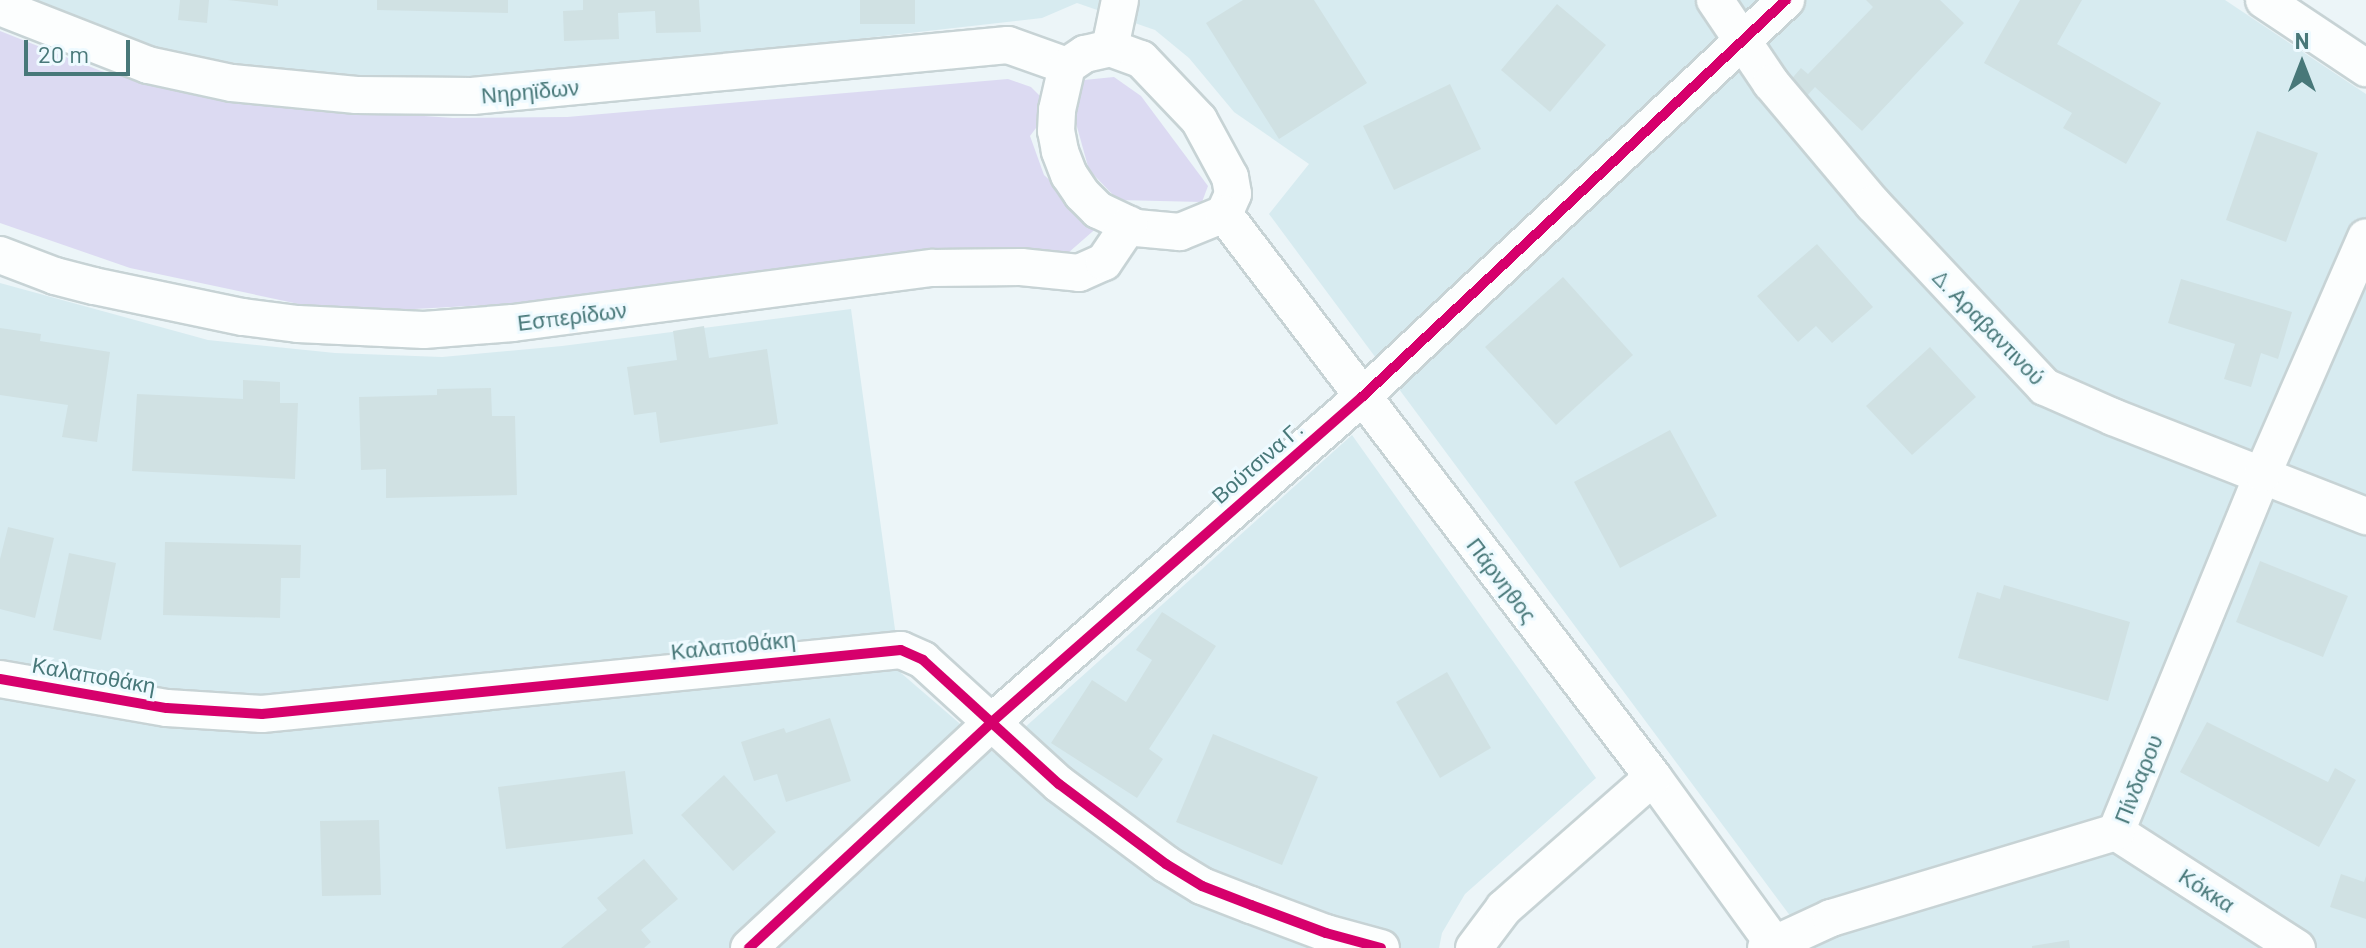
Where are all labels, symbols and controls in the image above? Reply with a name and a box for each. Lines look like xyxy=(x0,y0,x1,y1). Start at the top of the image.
scale bar xyxy=(28,24,134,74)
north arrow xyxy=(2262,24,2342,104)
text: N xyxy=(2295,27,2309,53)
text: 20 m xyxy=(38,39,89,68)
street label: Νηρηϊδων xyxy=(480,74,580,108)
street label: Δ. Αραβαντινού xyxy=(1928,264,2050,390)
street label: Εσπερίδων xyxy=(516,296,628,336)
street label: Βούτσινα Γ. xyxy=(1206,415,1308,509)
street label: Πάρνηθος xyxy=(1462,532,1542,628)
street label: Καλαποθάκη xyxy=(669,625,797,665)
street label: Καλαποθάκη xyxy=(30,651,158,699)
street label: Πίνδαρου xyxy=(2108,731,2168,827)
street label: Κόκκα xyxy=(2174,862,2240,918)

